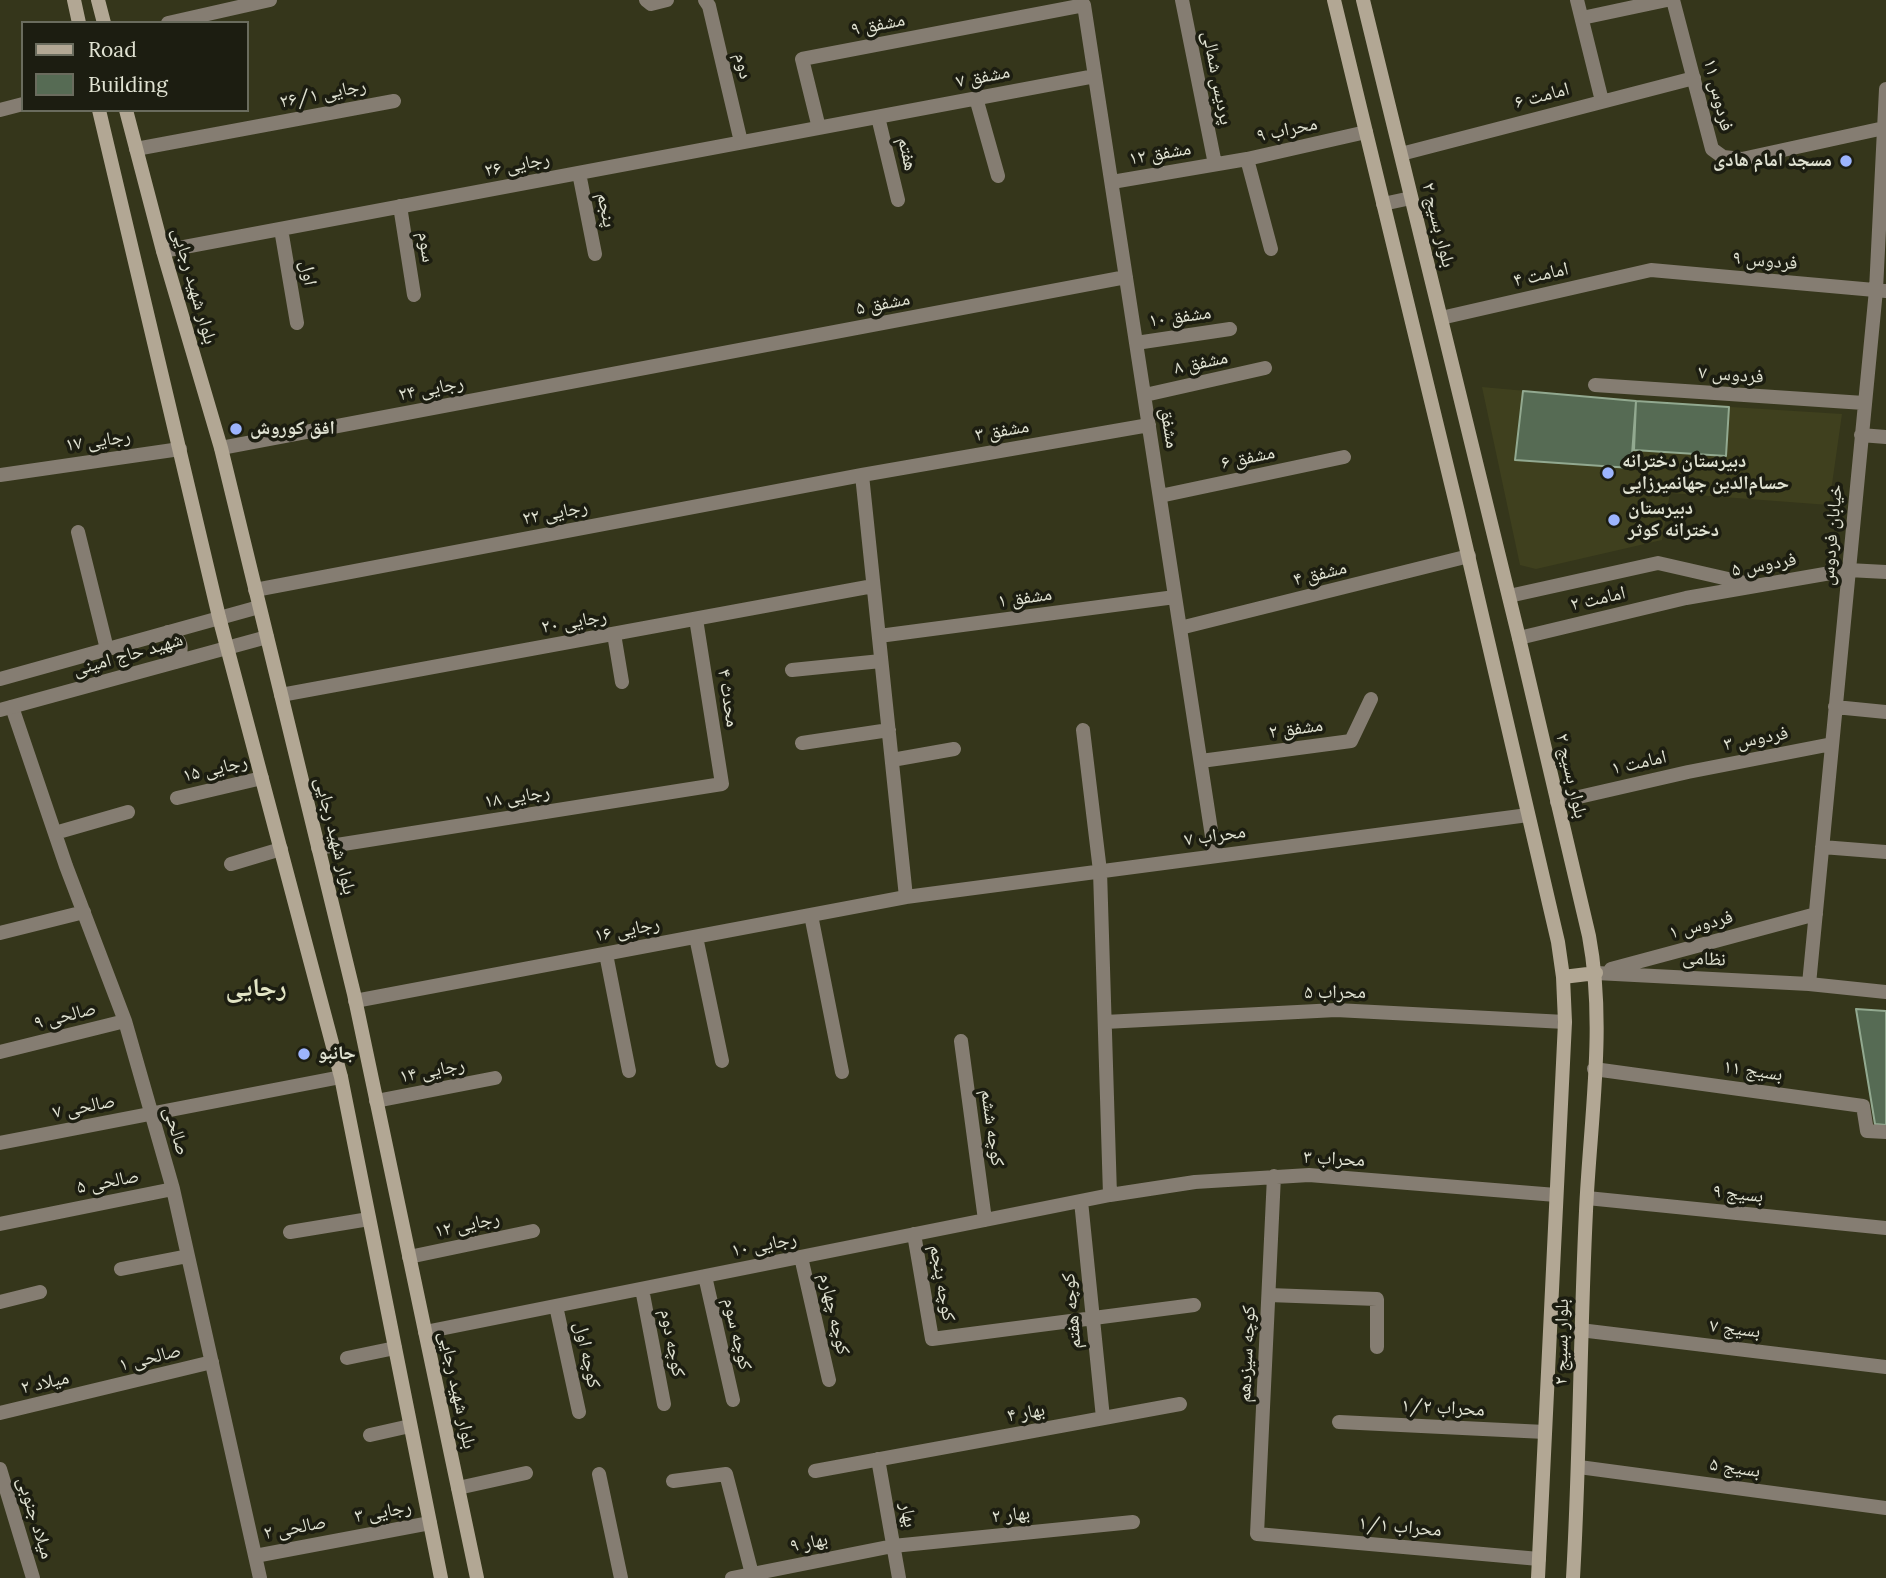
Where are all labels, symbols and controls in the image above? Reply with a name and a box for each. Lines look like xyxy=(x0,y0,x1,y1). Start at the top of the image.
street label: مشفق ۹ xyxy=(849,9,907,41)
legend xyxy=(21,21,248,112)
street label: پردیس شمالی xyxy=(1197,29,1237,127)
text: Road xyxy=(88,36,137,63)
street label: دوم xyxy=(729,51,757,81)
street label: فردوس ۱۱ xyxy=(1698,56,1738,134)
street label: مشفق ۷ xyxy=(954,61,1012,93)
text: Building xyxy=(88,71,168,98)
street label: رجایی ۲۶/۱ xyxy=(278,74,368,114)
street label: امامت ۶ xyxy=(1512,78,1572,114)
street label: محراب ۹ xyxy=(1254,112,1320,148)
street label: هفتم xyxy=(892,135,922,173)
street label: مشفق ۱۲ xyxy=(1127,137,1193,171)
street label: رجایی ۲۶ xyxy=(483,148,551,182)
place label: مسجد امام هادی xyxy=(1713,150,1832,172)
marker: مسجد امام هادی xyxy=(1838,153,1854,169)
street label: بلوار بسیج ۲ xyxy=(1416,180,1460,270)
street label: پنجم xyxy=(591,191,621,229)
street label: بلوار شهید رجایی xyxy=(167,225,221,347)
street label: سوم xyxy=(412,230,440,264)
street label: فردوس ۹ xyxy=(1732,247,1798,275)
street label: امامت ۴ xyxy=(1511,258,1571,292)
street label: اول xyxy=(295,259,321,287)
street label: مشفق ۵ xyxy=(854,288,912,320)
street label: مشفق ۱۰ xyxy=(1147,301,1213,333)
street label: مشفق ۸ xyxy=(1172,346,1230,380)
street label: فردوس ۷ xyxy=(1698,361,1764,389)
street label: رجایی ۲۴ xyxy=(397,372,465,406)
street label: مشفق xyxy=(1155,406,1183,450)
street label: مشفق ۳ xyxy=(973,415,1031,447)
place label: افق کوروش xyxy=(250,418,335,440)
marker: افق کوروش xyxy=(228,421,244,437)
street label: رجایی ۱۷ xyxy=(64,425,132,457)
street label: مشفق ۶ xyxy=(1219,441,1277,475)
place label: دبیرستان دخترانه حسام‌الدین جهانمیرزایی xyxy=(1622,451,1789,495)
marker: دبیرستان دخترانه حسام‌الدین جهانمیرزایی xyxy=(1600,465,1616,481)
street label: خیابان فردوس xyxy=(1816,483,1848,587)
street label: رجایی ۲۲ xyxy=(521,496,589,530)
place label: دبیرستان دخترانه کوثر xyxy=(1628,498,1719,542)
marker: دبیرستان دخترانه کوثر xyxy=(1606,512,1622,528)
street label: فردوس ۵ xyxy=(1730,548,1798,582)
street label: مشفق ۴ xyxy=(1291,556,1349,592)
street label: امامت ۲ xyxy=(1568,582,1628,616)
street label: مشفق ۱ xyxy=(997,583,1053,613)
street label: رجایی ۲۰ xyxy=(540,605,608,639)
street label: شهید حاج امینی xyxy=(70,628,186,682)
street label: محدث ۴ xyxy=(712,667,744,729)
street label: مشفق ۲ xyxy=(1268,714,1324,744)
street label: فردوس ۳ xyxy=(1722,722,1790,756)
street label: بلوار بسیج ۲ xyxy=(1550,731,1592,821)
street label: امامت ۱ xyxy=(1609,746,1669,780)
street label: رجایی ۱۵ xyxy=(180,750,250,788)
street label: بلوار شهید رجایی xyxy=(309,775,361,897)
street label: رجایی ۱۸ xyxy=(483,781,551,813)
street label: محراب ۷ xyxy=(1183,820,1247,852)
street label: فردوس ۱ xyxy=(1667,906,1735,944)
street label: رجایی ۱۶ xyxy=(593,913,661,947)
street label: نظامی xyxy=(1682,946,1726,972)
district label: رجایی xyxy=(225,973,287,1005)
street label: محراب ۵ xyxy=(1304,982,1366,1004)
street label: صالحی ۹ xyxy=(32,997,98,1035)
place label: جانبو xyxy=(318,1043,356,1065)
marker: جانبو xyxy=(296,1046,312,1062)
street label: رجایی ۱۴ xyxy=(398,1054,466,1088)
street label: ۱۱ بسیج xyxy=(1722,1056,1784,1086)
street label: کوچه ششم xyxy=(975,1088,1009,1168)
street label: صالحی ۷ xyxy=(51,1090,117,1124)
street label: صالحی xyxy=(158,1104,194,1158)
street label: محراب ۳ xyxy=(1303,1146,1365,1172)
street label: صالحی ۵ xyxy=(75,1165,141,1199)
street label: ۹ بسیج xyxy=(1712,1180,1764,1208)
street label: رجایی ۱۲ xyxy=(432,1207,502,1243)
street label: رجایی ۱۰ xyxy=(730,1228,798,1262)
street label: کوچه پنجم xyxy=(924,1243,960,1323)
street label: کوچه چهارم xyxy=(814,1271,854,1357)
street label: کوچه هفتم xyxy=(1057,1272,1087,1350)
street label: کوچه سوم xyxy=(718,1296,756,1372)
street label: بلوار بسیج ۲ xyxy=(1550,1299,1574,1385)
street label: کوچه سیزدهم xyxy=(1233,1305,1261,1403)
street label: کوچه دوم xyxy=(654,1307,690,1379)
street label: ۷ بسیج xyxy=(1708,1315,1762,1343)
street label: کوچه اول xyxy=(569,1320,605,1390)
street label: بلوار شهید رجایی xyxy=(433,1329,481,1451)
street label: صالحی ۱ xyxy=(117,1339,183,1377)
street label: میلاد ۲ xyxy=(19,1366,71,1400)
street label: محراب ۱/۲ xyxy=(1401,1394,1485,1422)
street label: بهار ۴ xyxy=(1005,1398,1047,1428)
street label: ۵ بسیج xyxy=(1708,1453,1762,1483)
street label: میلاد جنوبی xyxy=(12,1474,58,1562)
street label: رجایی ۳ xyxy=(353,1496,413,1528)
street label: بهار xyxy=(895,1501,921,1529)
street label: بهار ۲ xyxy=(991,1502,1031,1528)
street label: صالحی ۲ xyxy=(262,1511,328,1545)
street label: محراب ۱/۱ xyxy=(1357,1512,1443,1542)
street label: بهار ۹ xyxy=(788,1528,830,1558)

